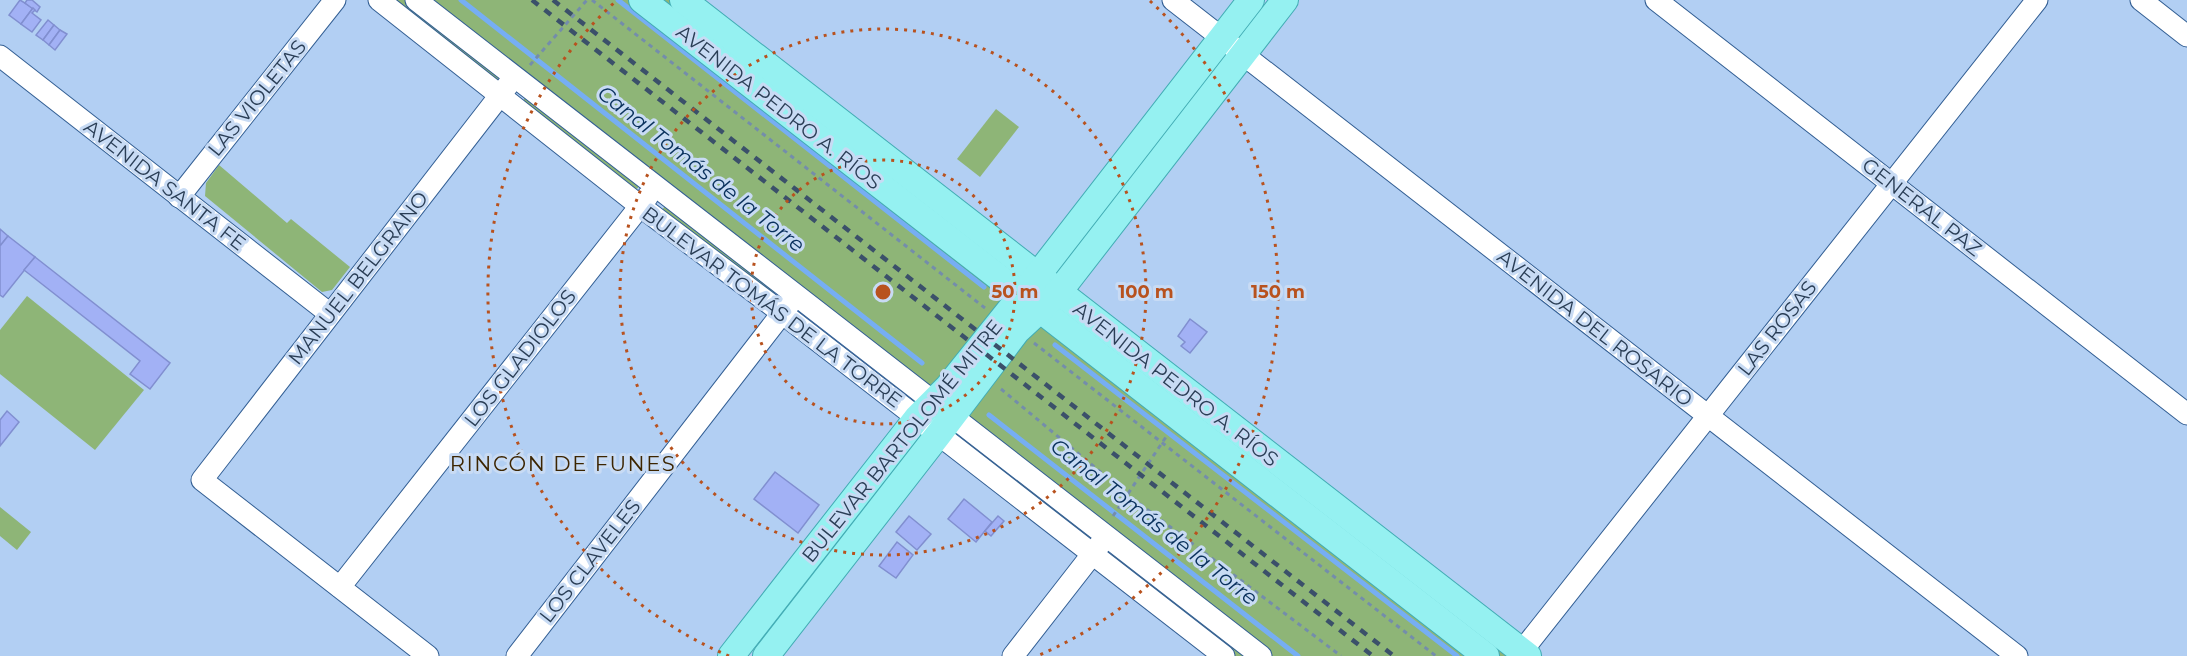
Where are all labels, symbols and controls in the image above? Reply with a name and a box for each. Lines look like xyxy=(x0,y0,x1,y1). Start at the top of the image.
street label: AVENIDA PEDRO A. RÍOS xyxy=(672,20,886,194)
street label: LAS VIOLETAS xyxy=(203,35,311,161)
water label: Canal Tomás de la Torre xyxy=(593,80,810,257)
street label: AVENIDA SANTA FE xyxy=(80,115,250,255)
street label: GENERAL PAZ xyxy=(1857,153,1987,261)
street label: MANUEL BELGRANO xyxy=(283,187,433,369)
street label: BULEVAR TOMÁS DE LA TORRE xyxy=(637,201,907,413)
street label: AVENIDA DEL ROSARIO xyxy=(1493,244,1697,412)
street label: LAS ROSAS xyxy=(1732,276,1822,380)
text: 50 m xyxy=(992,281,1038,303)
text: 100 m xyxy=(1118,281,1174,303)
text: 150 m xyxy=(1251,281,1305,303)
centre of rings xyxy=(873,282,893,302)
street label: LOS GLADIOLOS xyxy=(459,285,581,431)
street label: AVENIDA PEDRO A. RÍOS xyxy=(1069,297,1283,471)
street label: BULEVAR BARTOLOMÉ MITRE xyxy=(797,315,1007,567)
water label: Canal Tomás de la Torre xyxy=(1046,433,1263,610)
district label: RINCÓN DE FUNES xyxy=(450,451,676,476)
street label: LOS CLAVELES xyxy=(534,495,646,627)

